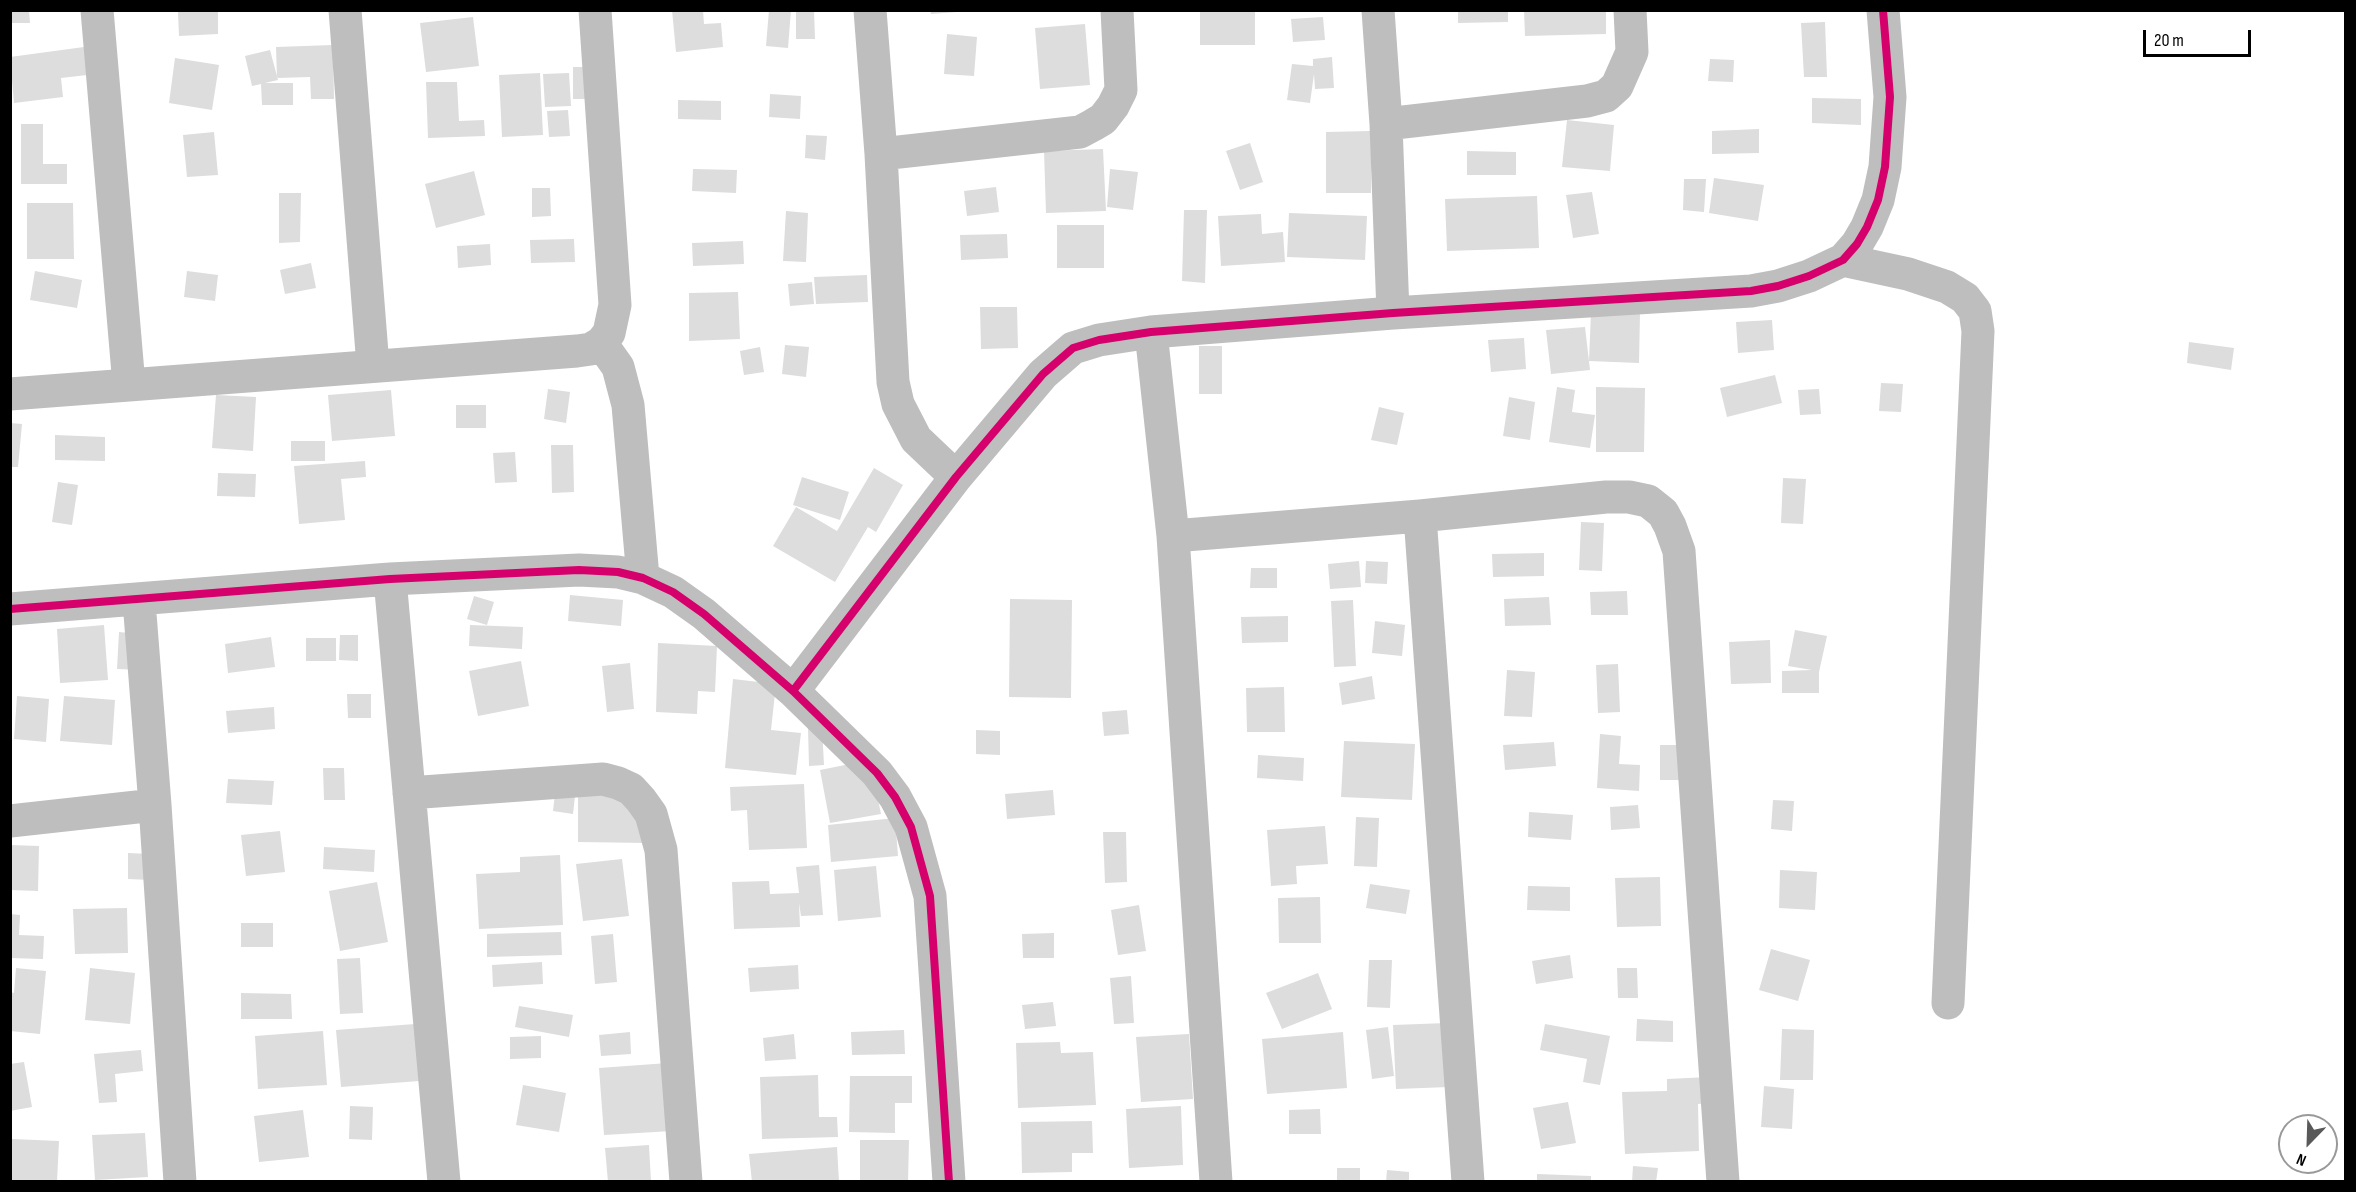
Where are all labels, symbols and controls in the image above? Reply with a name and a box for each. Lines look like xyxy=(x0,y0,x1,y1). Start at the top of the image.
scale bar xyxy=(2146,18,2254,56)
text: 20 m xyxy=(2154,30,2184,51)
north arrow xyxy=(2278,1114,2338,1174)
text: N xyxy=(2294,1149,2309,1170)

